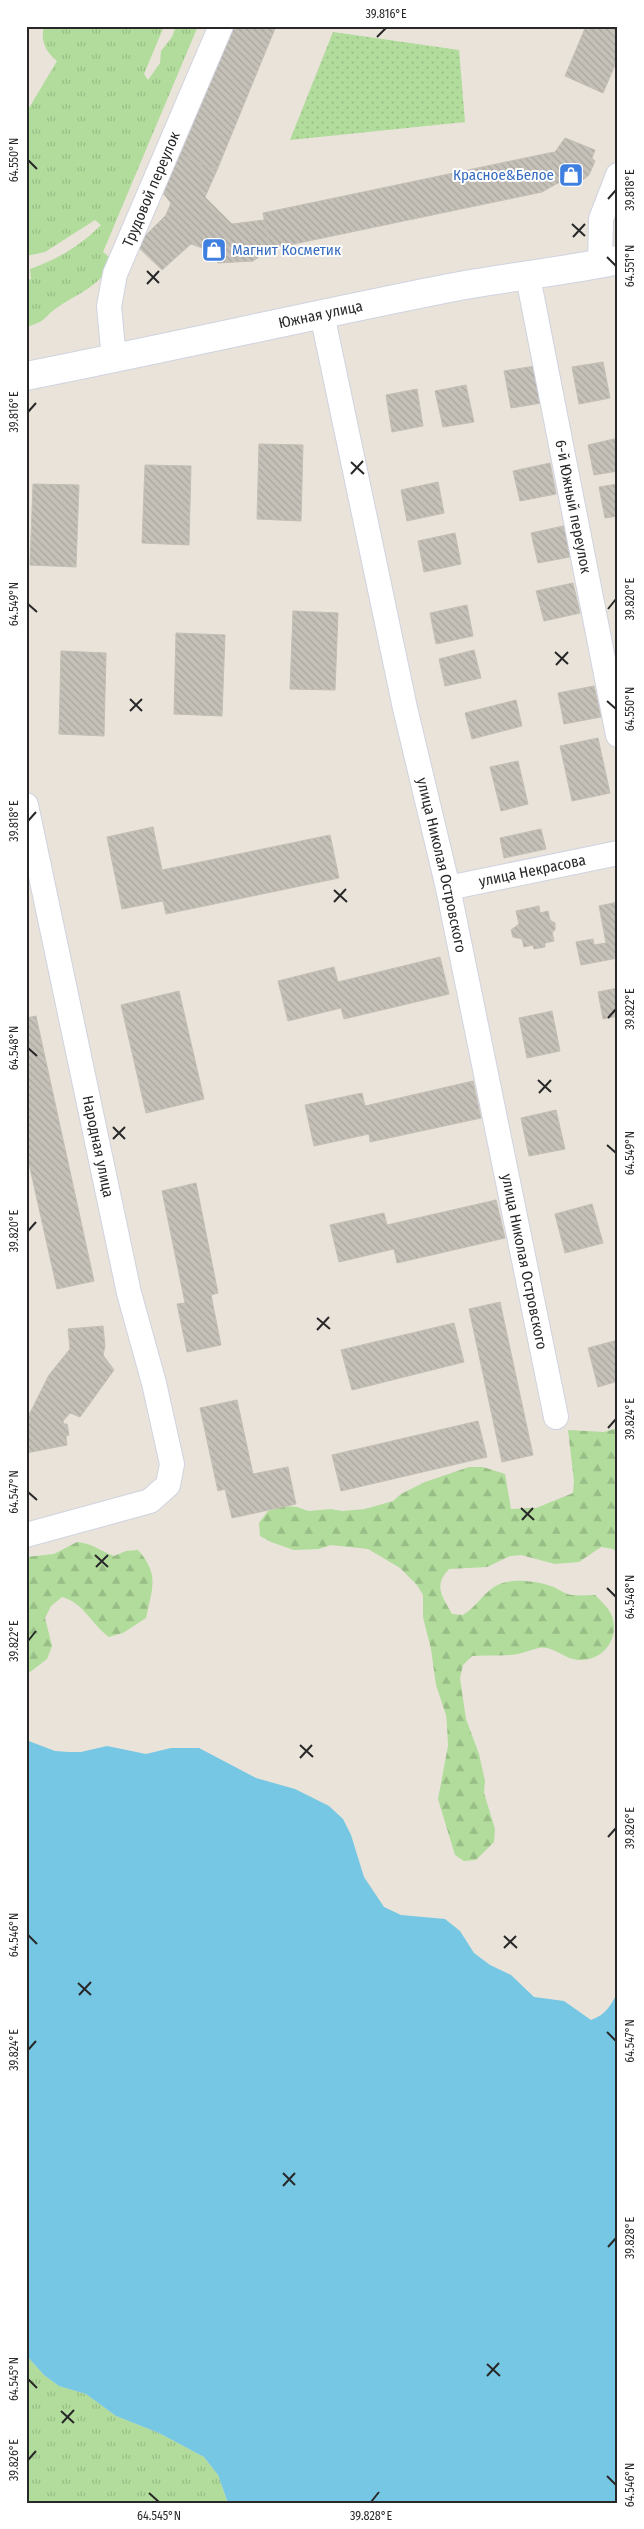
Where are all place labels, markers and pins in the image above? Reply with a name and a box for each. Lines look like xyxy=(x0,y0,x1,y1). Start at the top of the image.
shop icon: Красное&Белое xyxy=(558,162,584,188)
place label: Красное&Белое xyxy=(453,166,554,184)
shop icon: Магнит Косметик xyxy=(201,237,227,263)
place label: Магнит Косметик xyxy=(232,241,341,259)

